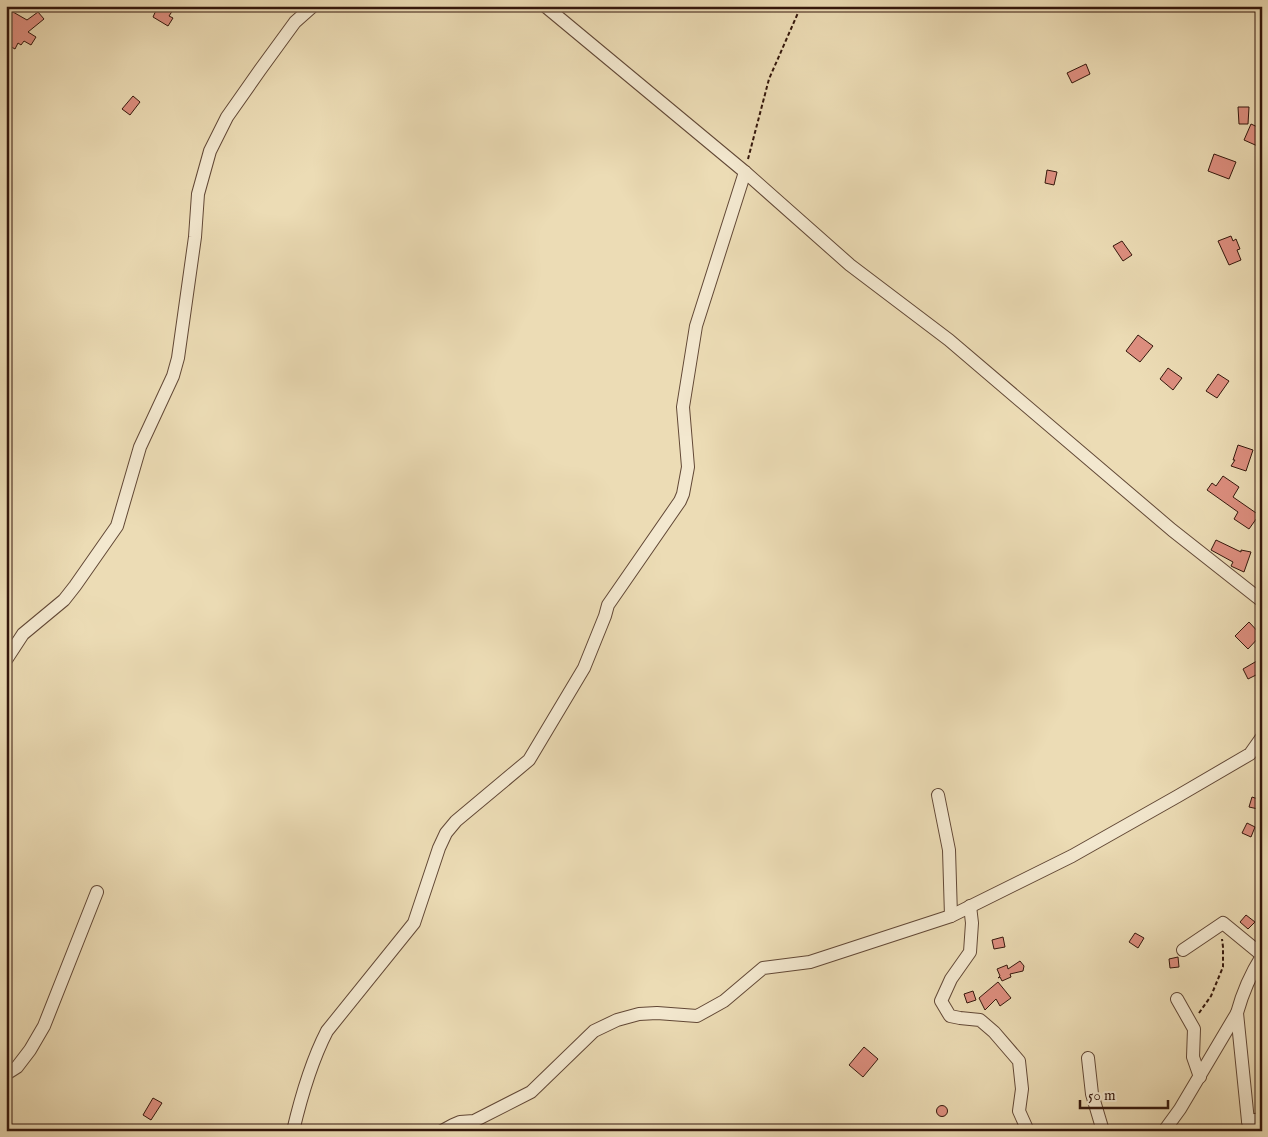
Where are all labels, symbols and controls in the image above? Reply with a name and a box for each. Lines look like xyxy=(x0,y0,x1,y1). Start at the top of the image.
scale bar xyxy=(1080,1077,1168,1109)
text: 50 m xyxy=(1088,1086,1116,1105)

